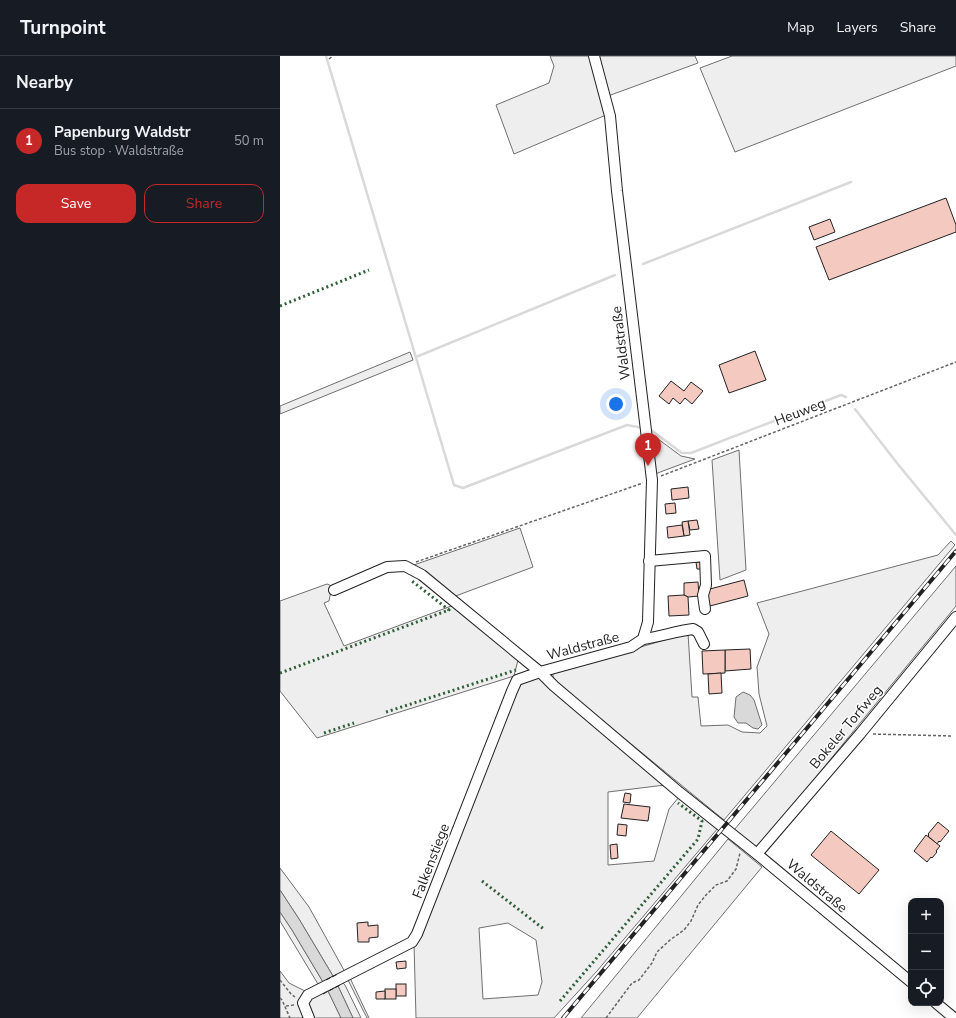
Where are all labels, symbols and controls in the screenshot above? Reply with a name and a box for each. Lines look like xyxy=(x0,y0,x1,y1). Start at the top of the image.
text: Turnpoint xyxy=(20,15,106,41)
text: Map xyxy=(787,18,814,37)
text: Layers xyxy=(836,18,878,37)
text: Share xyxy=(900,18,936,37)
text: Nearby xyxy=(16,71,73,94)
text: Papenburg Waldstr xyxy=(54,122,191,142)
text: 1 xyxy=(25,132,33,150)
text: 50 m xyxy=(234,132,264,150)
text: Bus stop · Waldstraße xyxy=(54,142,184,160)
button: Save xyxy=(16,184,136,223)
button: Share xyxy=(144,184,264,223)
street label: Waldstraße xyxy=(607,305,635,381)
your location xyxy=(606,394,626,414)
street label: Heuweg xyxy=(772,394,828,430)
pin: 1 xyxy=(635,433,661,466)
street label: Waldstraße xyxy=(545,627,621,665)
street label: Bokeler Torfweg xyxy=(805,681,887,773)
street label: Falkenstiege xyxy=(408,821,454,901)
street label: Waldstraße xyxy=(782,855,852,917)
map controls xyxy=(908,898,944,1006)
button: + xyxy=(908,898,944,934)
button: − xyxy=(908,934,944,970)
button: locate xyxy=(908,970,944,1006)

